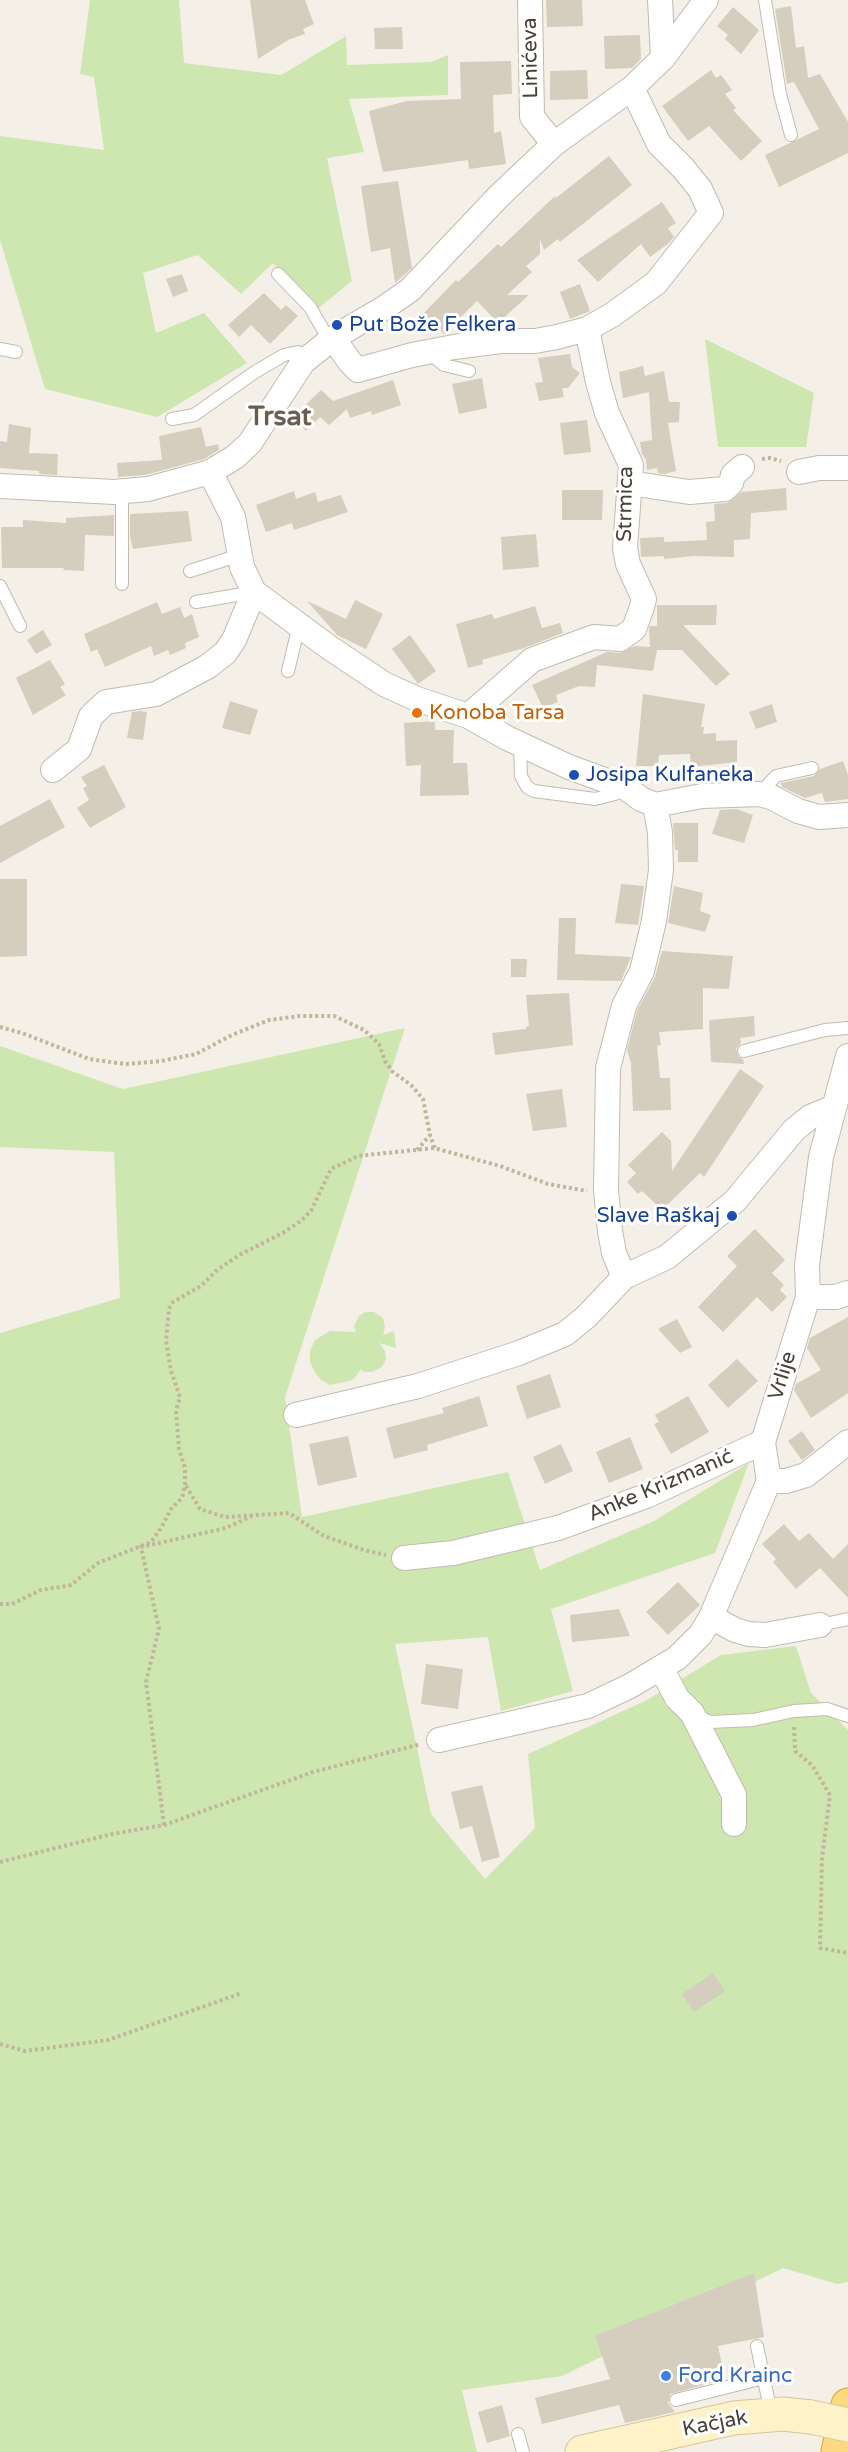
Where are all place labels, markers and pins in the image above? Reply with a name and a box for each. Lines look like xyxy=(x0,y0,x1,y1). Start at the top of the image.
place label: Put Bože Felkera xyxy=(349,312,516,338)
marker: Put Bože Felkera xyxy=(330,318,344,332)
place label: Konoba Tarsa xyxy=(429,700,565,726)
marker: Konoba Tarsa xyxy=(410,706,424,720)
place label: Josipa Kulfaneka xyxy=(586,762,754,788)
marker: Josipa Kulfaneka xyxy=(567,768,581,782)
place label: Slave Raškaj xyxy=(597,1203,720,1229)
marker: Slave Raškaj xyxy=(725,1209,739,1223)
place label: Ford Krainc xyxy=(678,2363,792,2389)
marker: Ford Krainc xyxy=(659,2369,673,2383)

